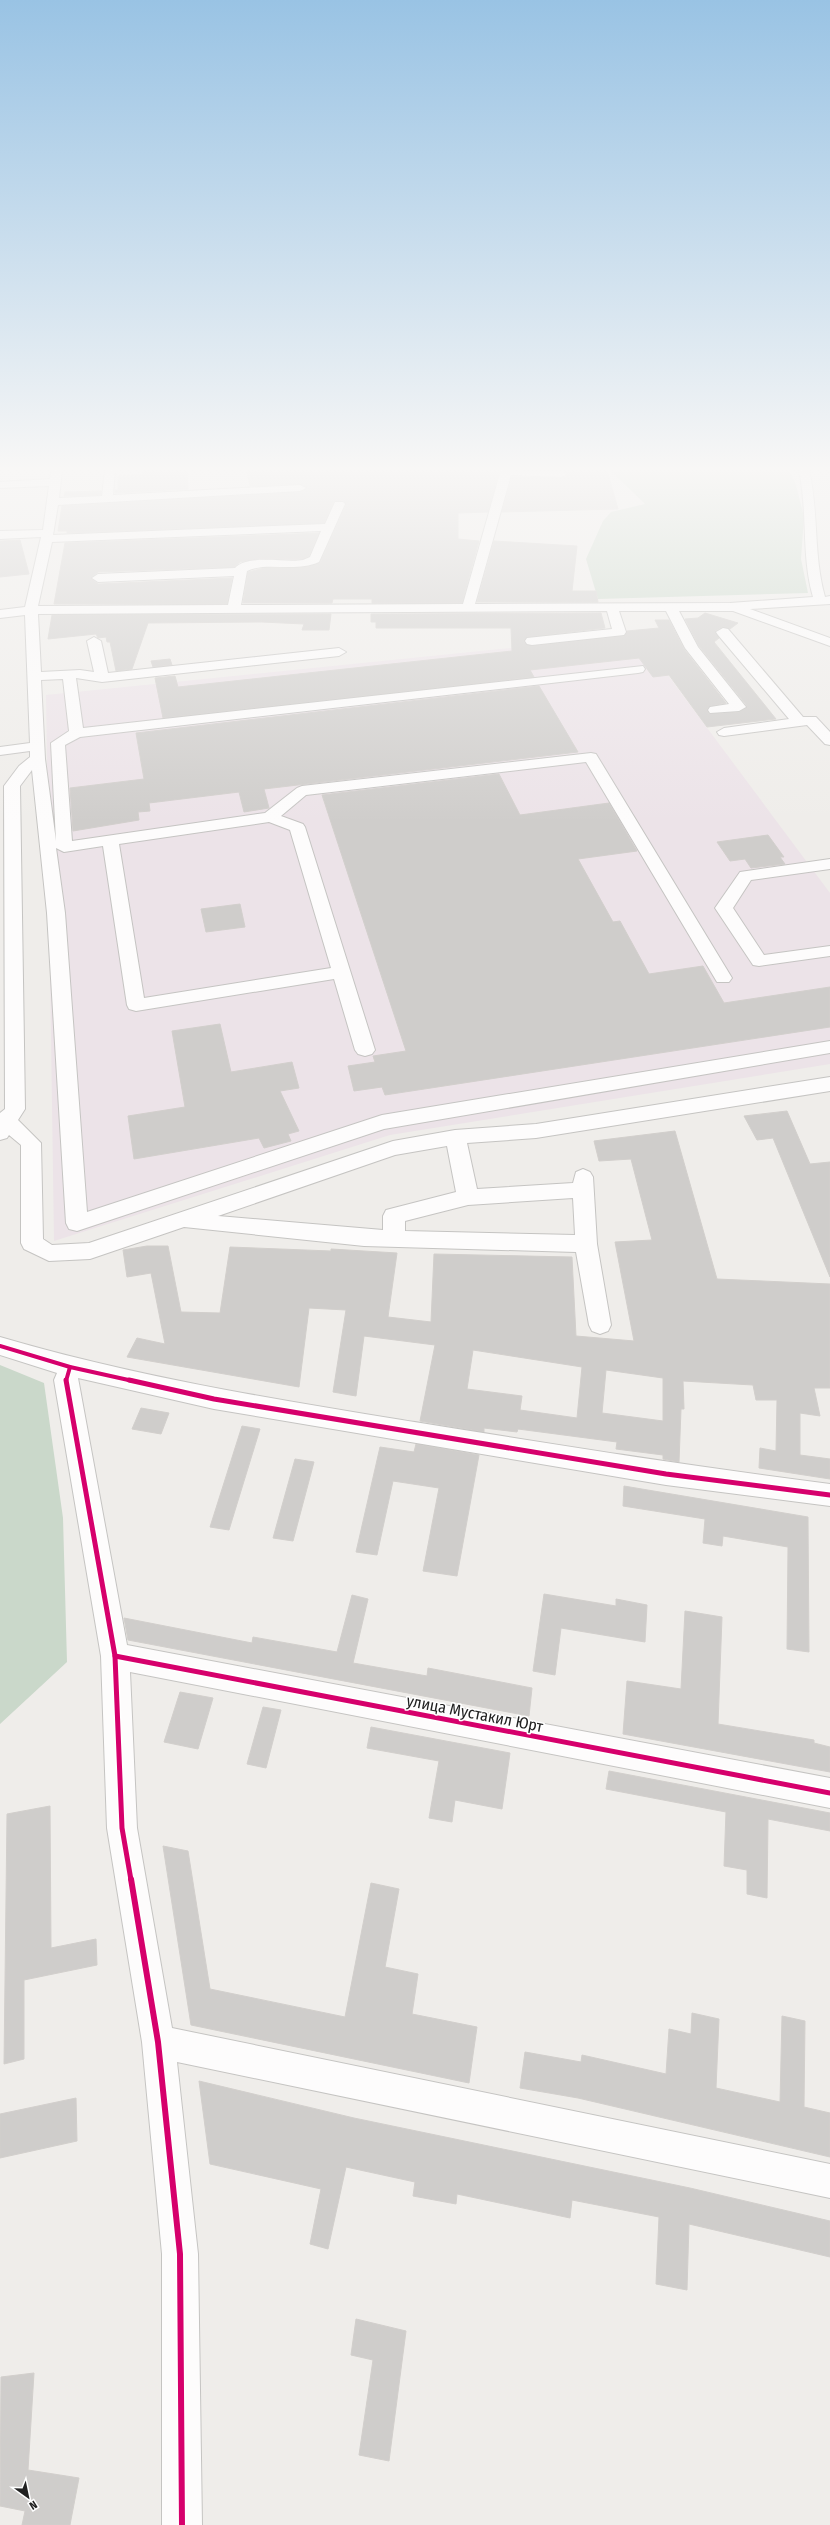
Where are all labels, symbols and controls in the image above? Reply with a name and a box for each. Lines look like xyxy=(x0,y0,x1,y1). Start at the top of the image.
street label: улица Мустакил Юрт xyxy=(405,1691,545,1736)
north arrow xyxy=(8,2477,48,2517)
text: N xyxy=(27,2498,39,2512)

